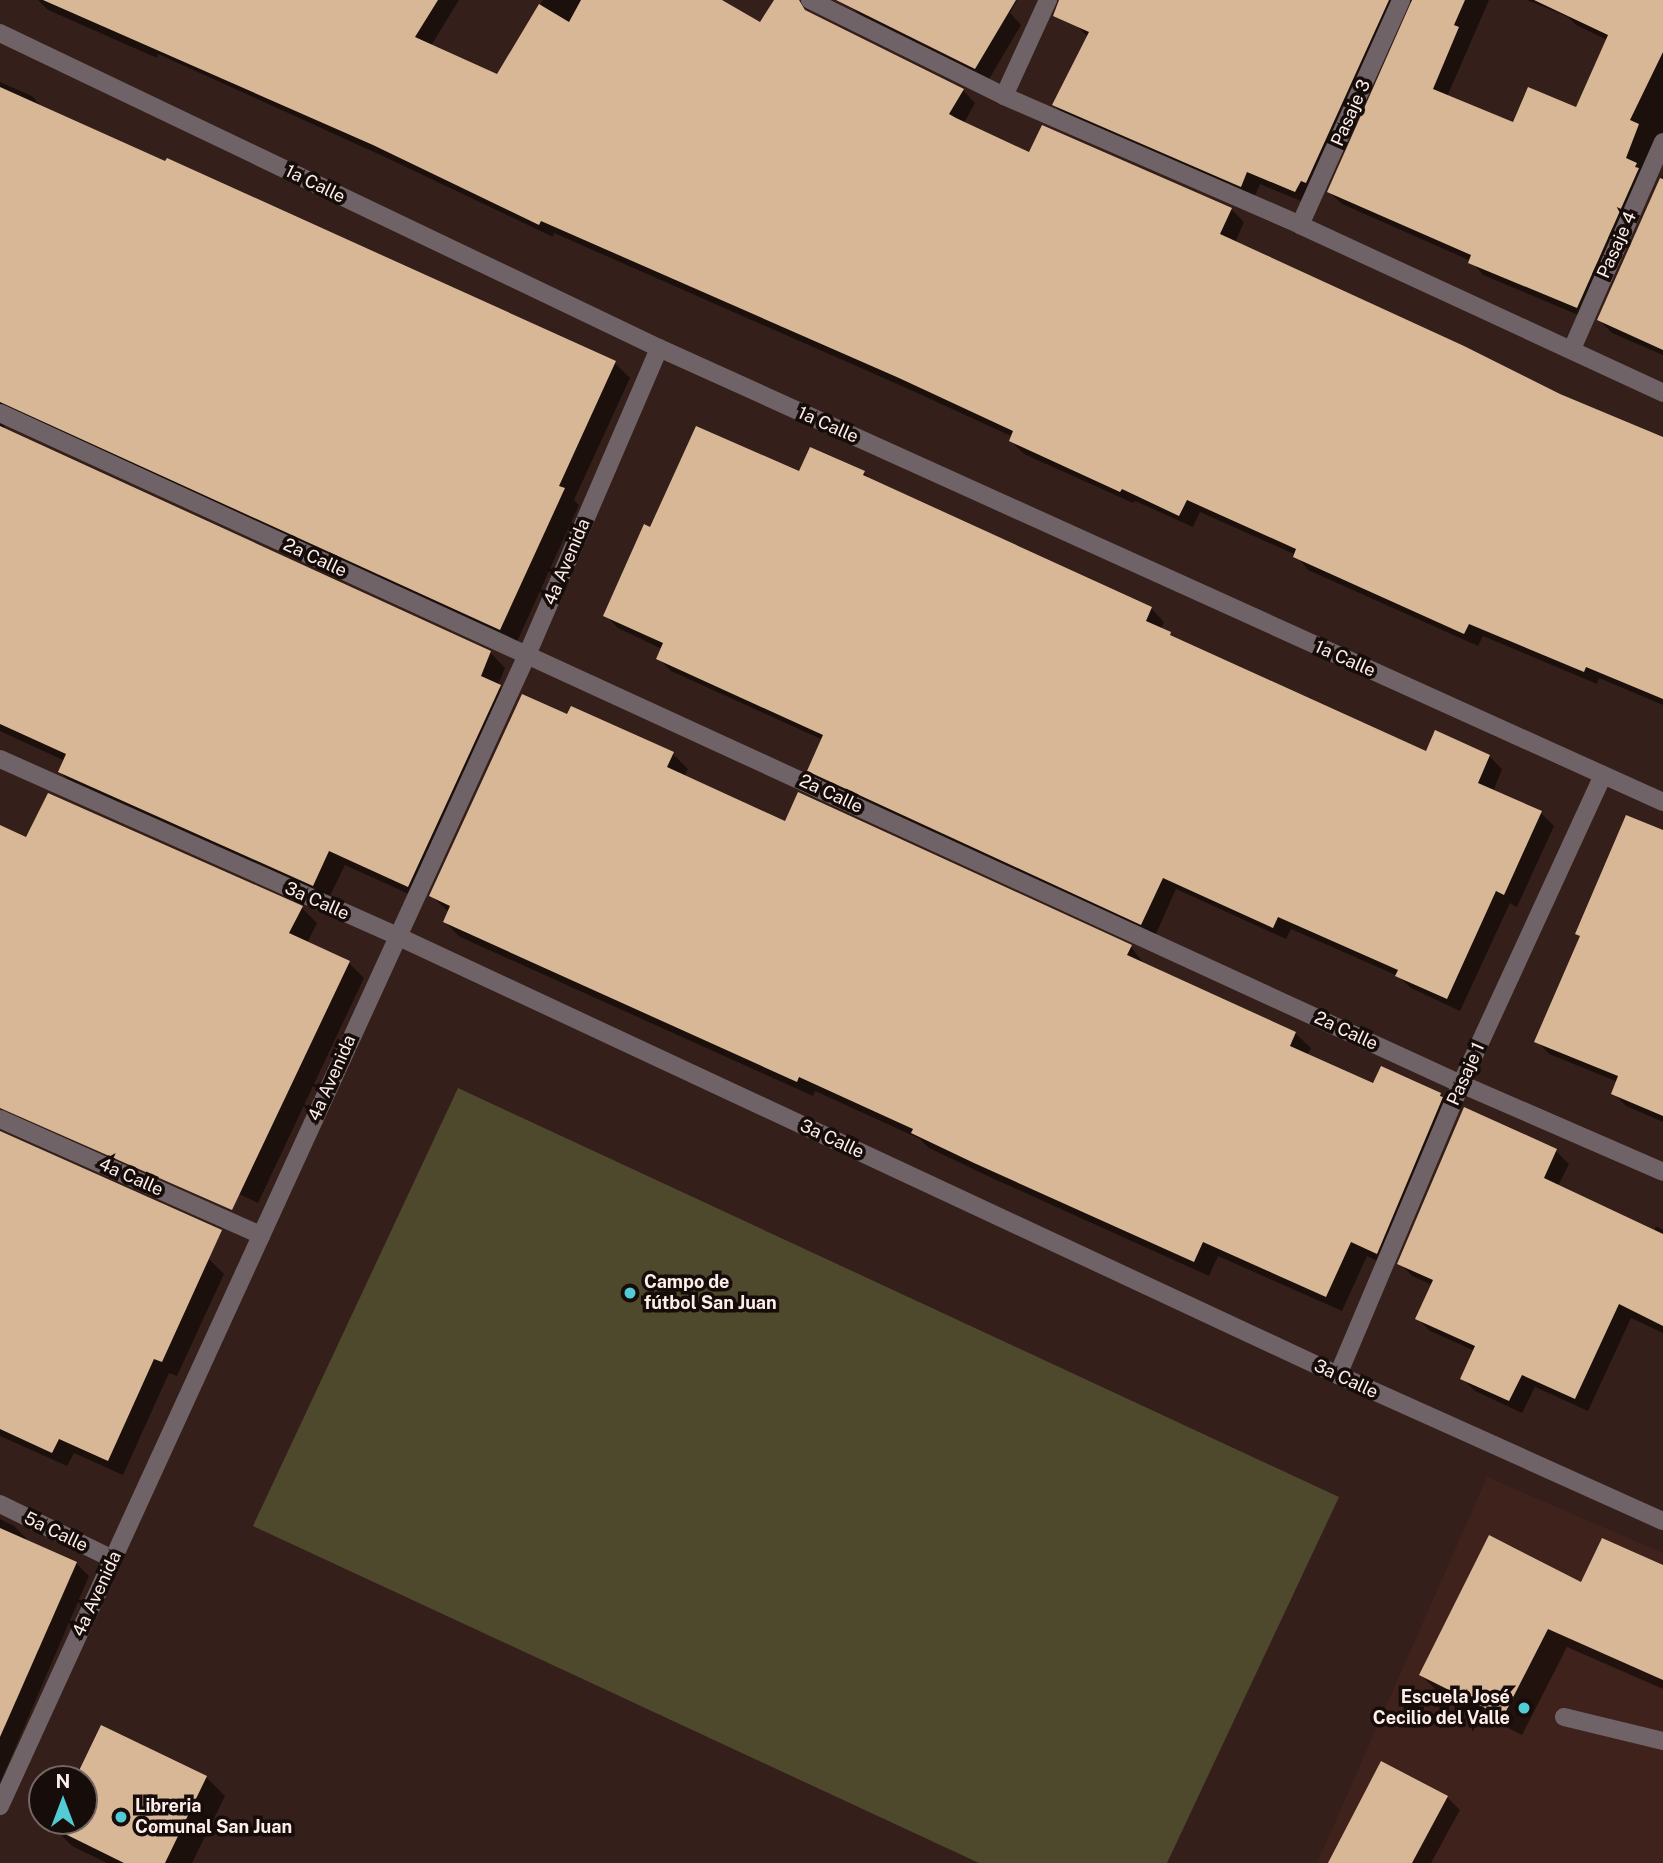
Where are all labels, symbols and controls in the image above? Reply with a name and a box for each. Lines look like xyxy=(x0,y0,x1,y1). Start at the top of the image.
street label: Pasaje 3 xyxy=(1327,76,1375,150)
street label: 1a Calle xyxy=(281,160,349,208)
street label: Pasaje 4 xyxy=(1593,208,1641,282)
street label: 1a Calle xyxy=(794,402,862,448)
street label: 4a Avenida xyxy=(539,515,595,609)
street label: 2a Calle xyxy=(280,534,350,582)
street label: 1a Calle xyxy=(1311,636,1379,682)
street label: 2a Calle xyxy=(796,770,866,818)
street label: 3a Calle xyxy=(281,877,353,925)
street label: 2a Calle xyxy=(1311,1007,1381,1055)
street label: 4a Avenida xyxy=(303,1032,361,1124)
street label: Pasaje 1 xyxy=(1443,1039,1489,1109)
street label: 3a Calle xyxy=(796,1115,868,1163)
street label: 4a Calle xyxy=(95,1153,167,1201)
place label: Campo de fútbol San Juan xyxy=(644,1272,777,1314)
marker: Campo de fútbol San Juan xyxy=(622,1285,638,1301)
street label: 3a Calle xyxy=(1310,1355,1382,1403)
street label: 5a Calle xyxy=(20,1507,92,1557)
street label: 4a Avenida xyxy=(68,1548,126,1640)
place label: Escuela José Cecilio del Valle xyxy=(1372,1687,1510,1730)
marker: Escuela José Cecilio del Valle xyxy=(1516,1700,1532,1716)
north arrow xyxy=(28,1765,98,1835)
text: N xyxy=(56,1770,70,1792)
place label: Libreria Comunal San Juan xyxy=(135,1796,292,1839)
marker: Libreria Comunal San Juan xyxy=(113,1809,129,1825)

